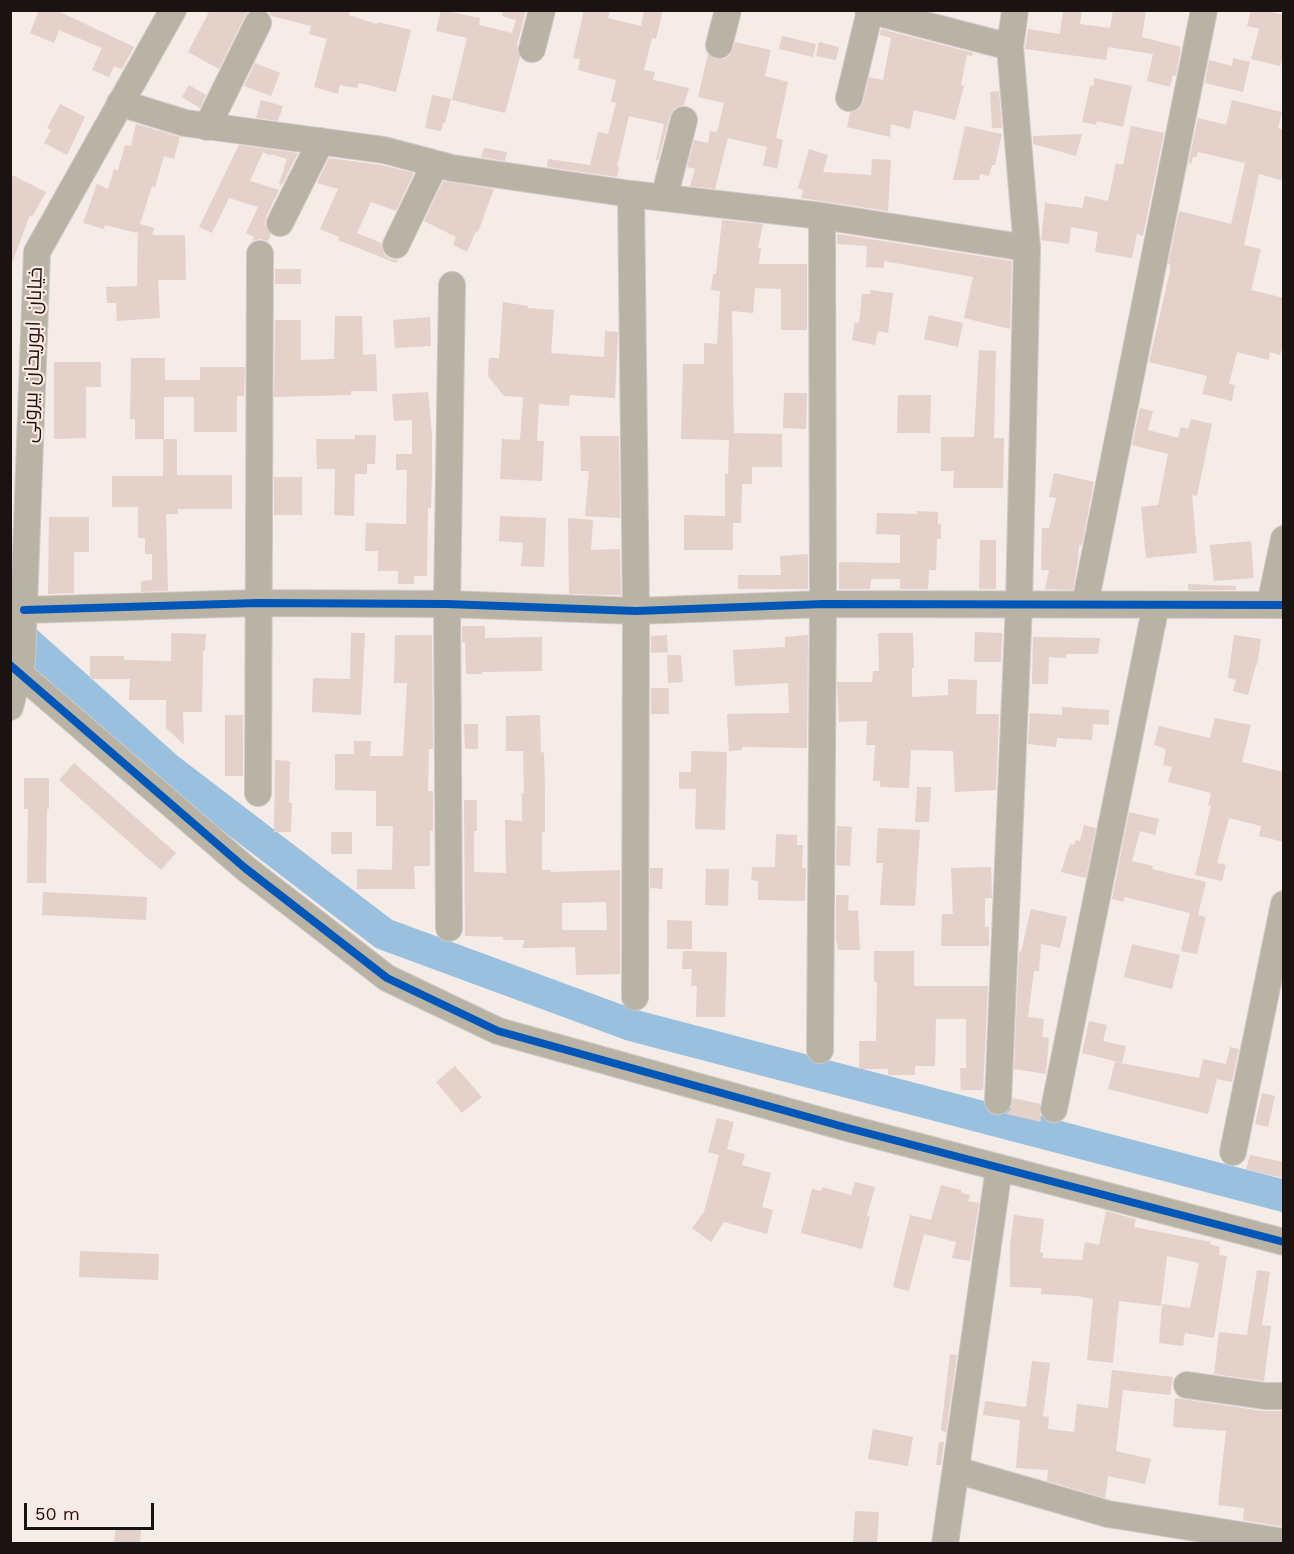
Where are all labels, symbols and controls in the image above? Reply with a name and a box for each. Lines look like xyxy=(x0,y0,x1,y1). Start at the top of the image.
street label: خیابان ابوریحان بیرونی xyxy=(18,266,48,444)
scale bar xyxy=(27,1491,158,1529)
text: 50 m xyxy=(35,1503,80,1524)

